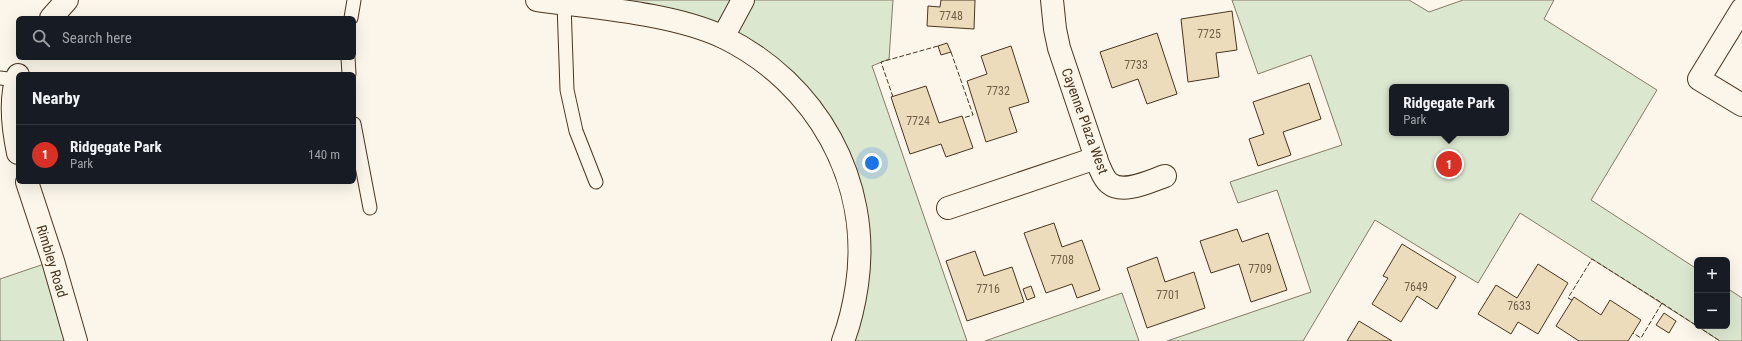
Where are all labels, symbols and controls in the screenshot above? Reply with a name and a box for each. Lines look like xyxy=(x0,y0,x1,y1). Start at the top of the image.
house number: 7748 xyxy=(939,9,963,23)
search box xyxy=(16,16,356,60)
icon: search xyxy=(30,27,52,49)
house number: 7725 xyxy=(1197,27,1221,41)
text: Search here xyxy=(62,29,132,47)
house number: 7733 xyxy=(1124,58,1148,72)
street label: Cayenne Plaza West xyxy=(1058,66,1112,176)
house number: 7732 xyxy=(986,84,1010,98)
popup xyxy=(1389,84,1509,136)
text: Nearby xyxy=(32,88,80,108)
text: Ridgegate Park xyxy=(1403,94,1495,112)
text: Park xyxy=(1403,112,1426,127)
house number: 7724 xyxy=(906,114,930,128)
text: Ridgegate Park xyxy=(70,138,162,156)
text: 1 xyxy=(42,147,48,162)
text: 140 m xyxy=(308,147,340,162)
pin: 1 xyxy=(1436,149,1462,179)
your location xyxy=(862,153,882,173)
text: Park xyxy=(70,156,93,171)
street label: Rimbley Road xyxy=(33,223,71,299)
house number: 7708 xyxy=(1050,253,1074,267)
map controls xyxy=(1694,257,1730,329)
button: + xyxy=(1694,257,1730,293)
house number: 7709 xyxy=(1248,262,1272,276)
house number: 7649 xyxy=(1404,280,1428,294)
house number: 7716 xyxy=(976,282,1000,296)
house number: 7701 xyxy=(1156,288,1180,302)
button: − xyxy=(1694,293,1730,329)
house number: 7633 xyxy=(1507,299,1531,313)

